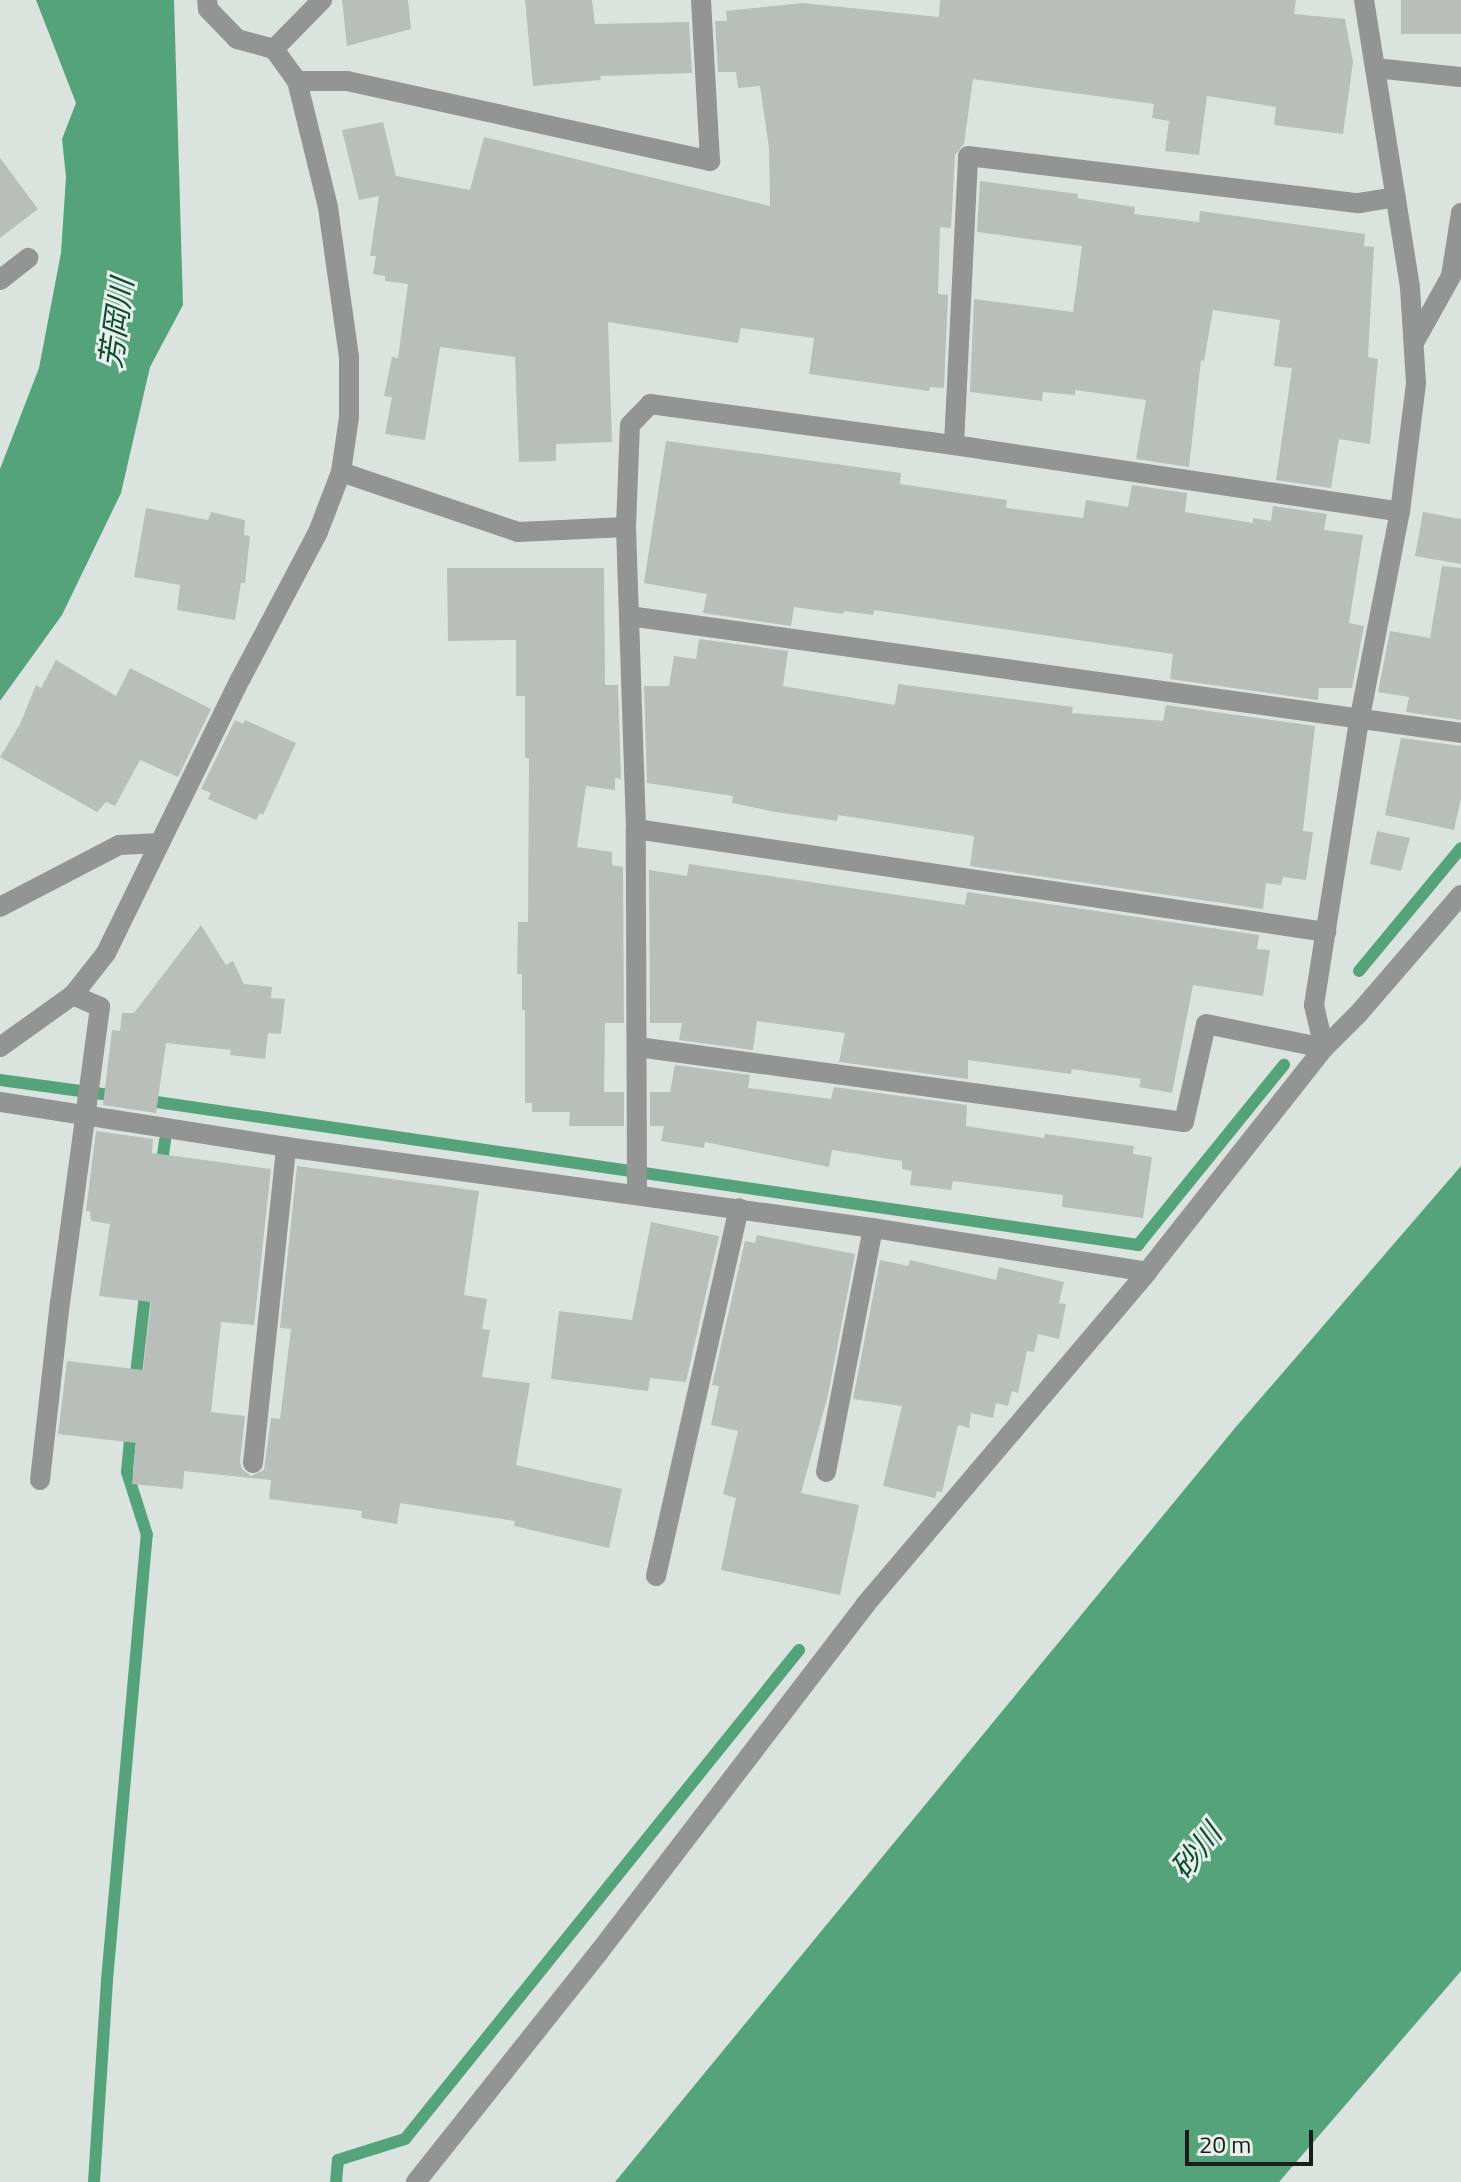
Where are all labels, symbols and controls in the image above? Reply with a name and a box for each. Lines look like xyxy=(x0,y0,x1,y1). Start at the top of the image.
water label: 芳岡川 xyxy=(92,276,140,370)
water label: 砂川 xyxy=(1163,1816,1229,1886)
scale bar xyxy=(1189,2114,1317,2164)
text: 20 m xyxy=(1199,2126,1251,2162)

